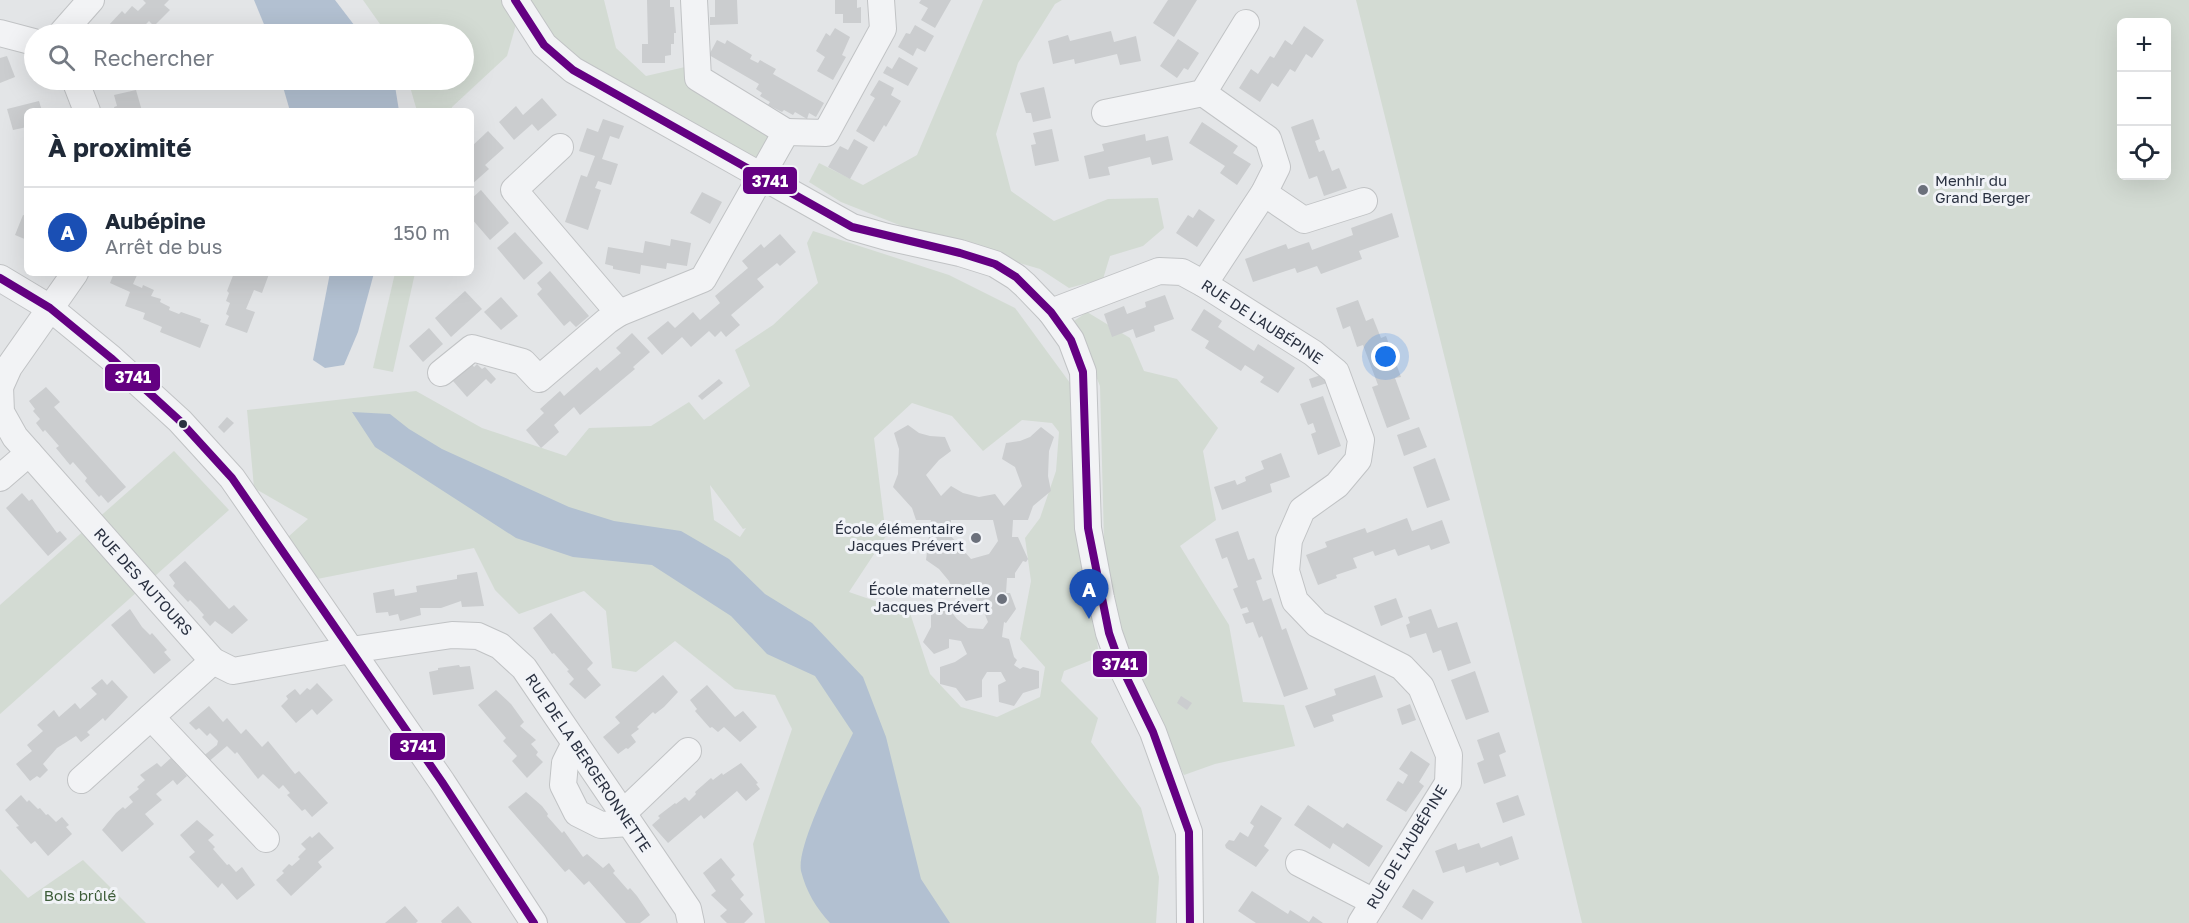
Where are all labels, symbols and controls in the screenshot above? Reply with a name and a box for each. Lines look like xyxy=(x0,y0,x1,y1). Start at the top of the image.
map controls xyxy=(2117,18,2171,180)
button: + xyxy=(2117,18,2171,72)
search box xyxy=(24,24,474,90)
icon: search xyxy=(45,41,78,74)
text: Rechercher xyxy=(93,44,214,71)
button: − xyxy=(2117,72,2171,126)
button: locate xyxy=(2117,126,2171,180)
text: À proximité xyxy=(48,132,192,163)
line badge: 3741 xyxy=(742,166,798,195)
text: 3741 xyxy=(752,171,788,191)
place label: Menhir du Grand Berger xyxy=(1935,171,2030,206)
marker: Menhir du Grand Berger xyxy=(1916,183,1930,197)
text: Aubépine xyxy=(105,207,206,234)
text: A xyxy=(60,220,75,244)
text: 150 m xyxy=(394,220,450,244)
text: Arrêt de bus xyxy=(105,234,222,258)
street label: RUE DE L'AUBÉPINE xyxy=(1198,275,1327,367)
your location xyxy=(1371,342,1400,371)
line badge: 3741 xyxy=(104,363,161,392)
text: 3741 xyxy=(115,367,151,387)
unlabelled marker xyxy=(177,418,189,430)
place label: École élémentaire Jacques Prévert xyxy=(835,519,964,554)
street label: RUE DES AUTOURS xyxy=(91,524,197,639)
marker: École élémentaire Jacques Prévert xyxy=(969,531,983,545)
pin: A xyxy=(1070,570,1108,619)
place label: École maternelle Jacques Prévert xyxy=(868,580,990,615)
marker: École maternelle Jacques Prévert xyxy=(995,592,1009,606)
line badge: 3741 xyxy=(1092,650,1148,678)
text: 3741 xyxy=(1102,654,1138,674)
street label: RUE DE LA BERGERONNETTE xyxy=(522,670,655,855)
line badge: 3741 xyxy=(389,732,446,761)
text: 3741 xyxy=(400,736,436,756)
street label: RUE DE L'AUBÉPINE xyxy=(1362,781,1450,912)
park label: Bois brûlé xyxy=(44,886,116,904)

